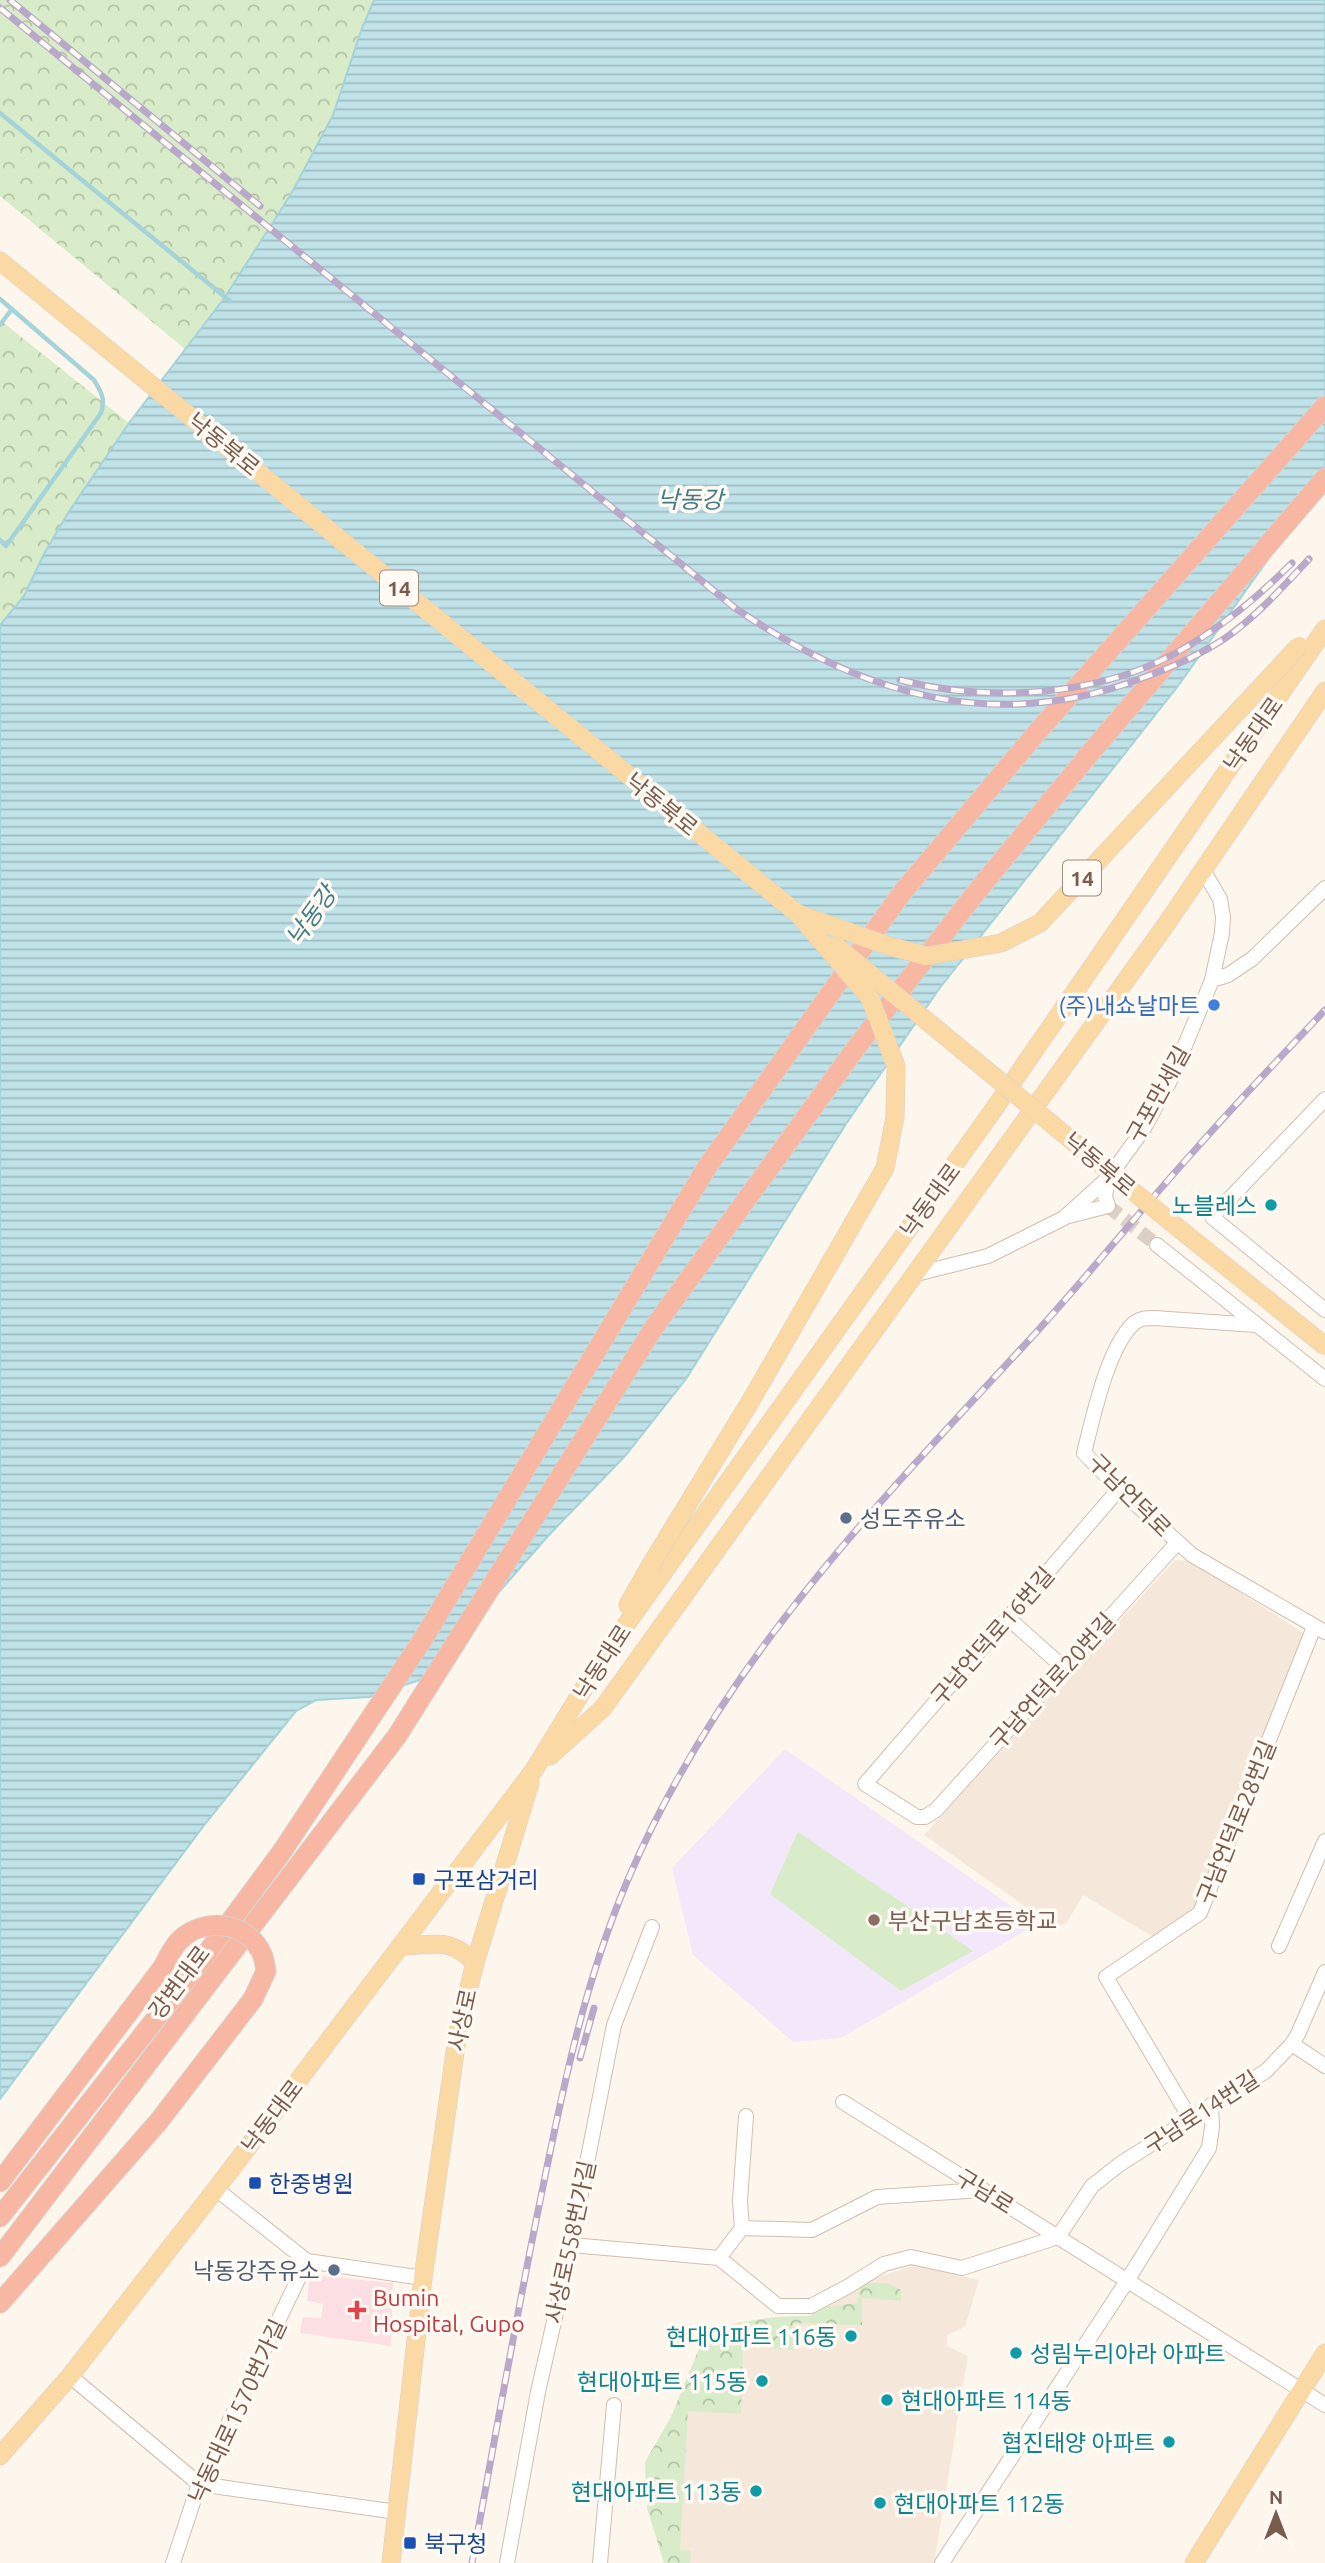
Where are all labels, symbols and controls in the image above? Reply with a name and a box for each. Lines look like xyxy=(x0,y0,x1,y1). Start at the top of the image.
street label: 낙동북로 xyxy=(183,408,265,480)
water label: 낙동강 xyxy=(657,486,726,513)
road number: 14 xyxy=(380,570,418,606)
street label: 낙동대로 xyxy=(1218,692,1288,776)
street label: 낙동북로 xyxy=(621,768,703,840)
road number: 14 xyxy=(1063,860,1101,896)
water label: 낙동강 xyxy=(281,879,343,951)
place label: (주)내쇼날마트 xyxy=(1059,993,1200,1019)
marker: (주)내쇼날마트 xyxy=(1206,997,1222,1013)
street label: 구포만세길 xyxy=(1121,1042,1195,1146)
street label: 낙동북로 xyxy=(1060,1127,1140,1201)
street label: 낙동대로 xyxy=(895,1158,965,1242)
place label: 노블레스 xyxy=(1172,1193,1257,1218)
marker: 노블레스 xyxy=(1263,1197,1279,1213)
street label: 구남언덕로 xyxy=(1084,1449,1176,1541)
place label: 성도주유소 xyxy=(860,1506,966,1531)
marker: 성도주유소 xyxy=(838,1510,854,1526)
street label: 구남언덕로16번길 xyxy=(925,1562,1059,1710)
street label: 구남언덕로20번길 xyxy=(984,1608,1120,1754)
street label: 낙동대로 xyxy=(568,1620,636,1704)
street label: 구남언덕로28번길 xyxy=(1192,1737,1280,1907)
place label: 구포삼거리 xyxy=(433,1867,539,1892)
marker: 구포삼거리 xyxy=(411,1871,427,1887)
place label: 부산구남초등학교 xyxy=(888,1908,1057,1933)
marker: 부산구남초등학교 xyxy=(866,1912,882,1928)
street label: 강변대로 xyxy=(144,1941,214,2023)
street label: 사상로 xyxy=(443,1986,481,2054)
street label: 구남로14번길 xyxy=(1139,2066,1263,2158)
street label: 낙동대로 xyxy=(237,2075,307,2157)
street label: 사상로558번가길 xyxy=(541,2158,599,2326)
street label: 구남로 xyxy=(951,2164,1019,2218)
place label: 한중병원 xyxy=(269,2171,354,2196)
marker: 한중병원 xyxy=(247,2175,263,2191)
place label: 낙동강주유소 xyxy=(193,2258,320,2283)
marker: 낙동강주유소 xyxy=(326,2262,342,2278)
place label: Bumin Hospital, Gupo xyxy=(373,2285,525,2336)
marker: Bumin Hospital, Gupo xyxy=(347,2300,367,2320)
street label: 낙동대로1570번가길 xyxy=(183,2315,291,2507)
place label: 현대아파트 116동 xyxy=(666,2324,837,2349)
marker: 현대아파트 116동 xyxy=(843,2328,859,2344)
place label: 성림누리아라 아파트 xyxy=(1030,2341,1226,2366)
marker: 성림누리아라 아파트 xyxy=(1008,2345,1024,2361)
place label: 현대아파트 115동 xyxy=(577,2369,748,2394)
marker: 현대아파트 115동 xyxy=(754,2373,770,2389)
place label: 현대아파트 114동 xyxy=(901,2388,1072,2413)
marker: 현대아파트 114동 xyxy=(879,2392,895,2408)
place label: 협진태양 아파트 xyxy=(1002,2430,1155,2455)
marker: 협진태양 아파트 xyxy=(1161,2434,1177,2450)
place label: 현대아파트 113동 xyxy=(571,2479,742,2504)
north arrow xyxy=(1241,2479,1311,2549)
marker: 현대아파트 113동 xyxy=(748,2483,764,2499)
text: N xyxy=(1269,2486,1283,2508)
place label: 현대아파트 112동 xyxy=(894,2491,1065,2516)
marker: 현대아파트 112동 xyxy=(872,2495,888,2511)
place label: 북구청 xyxy=(424,2531,487,2556)
marker: 북구청 xyxy=(402,2535,418,2551)

